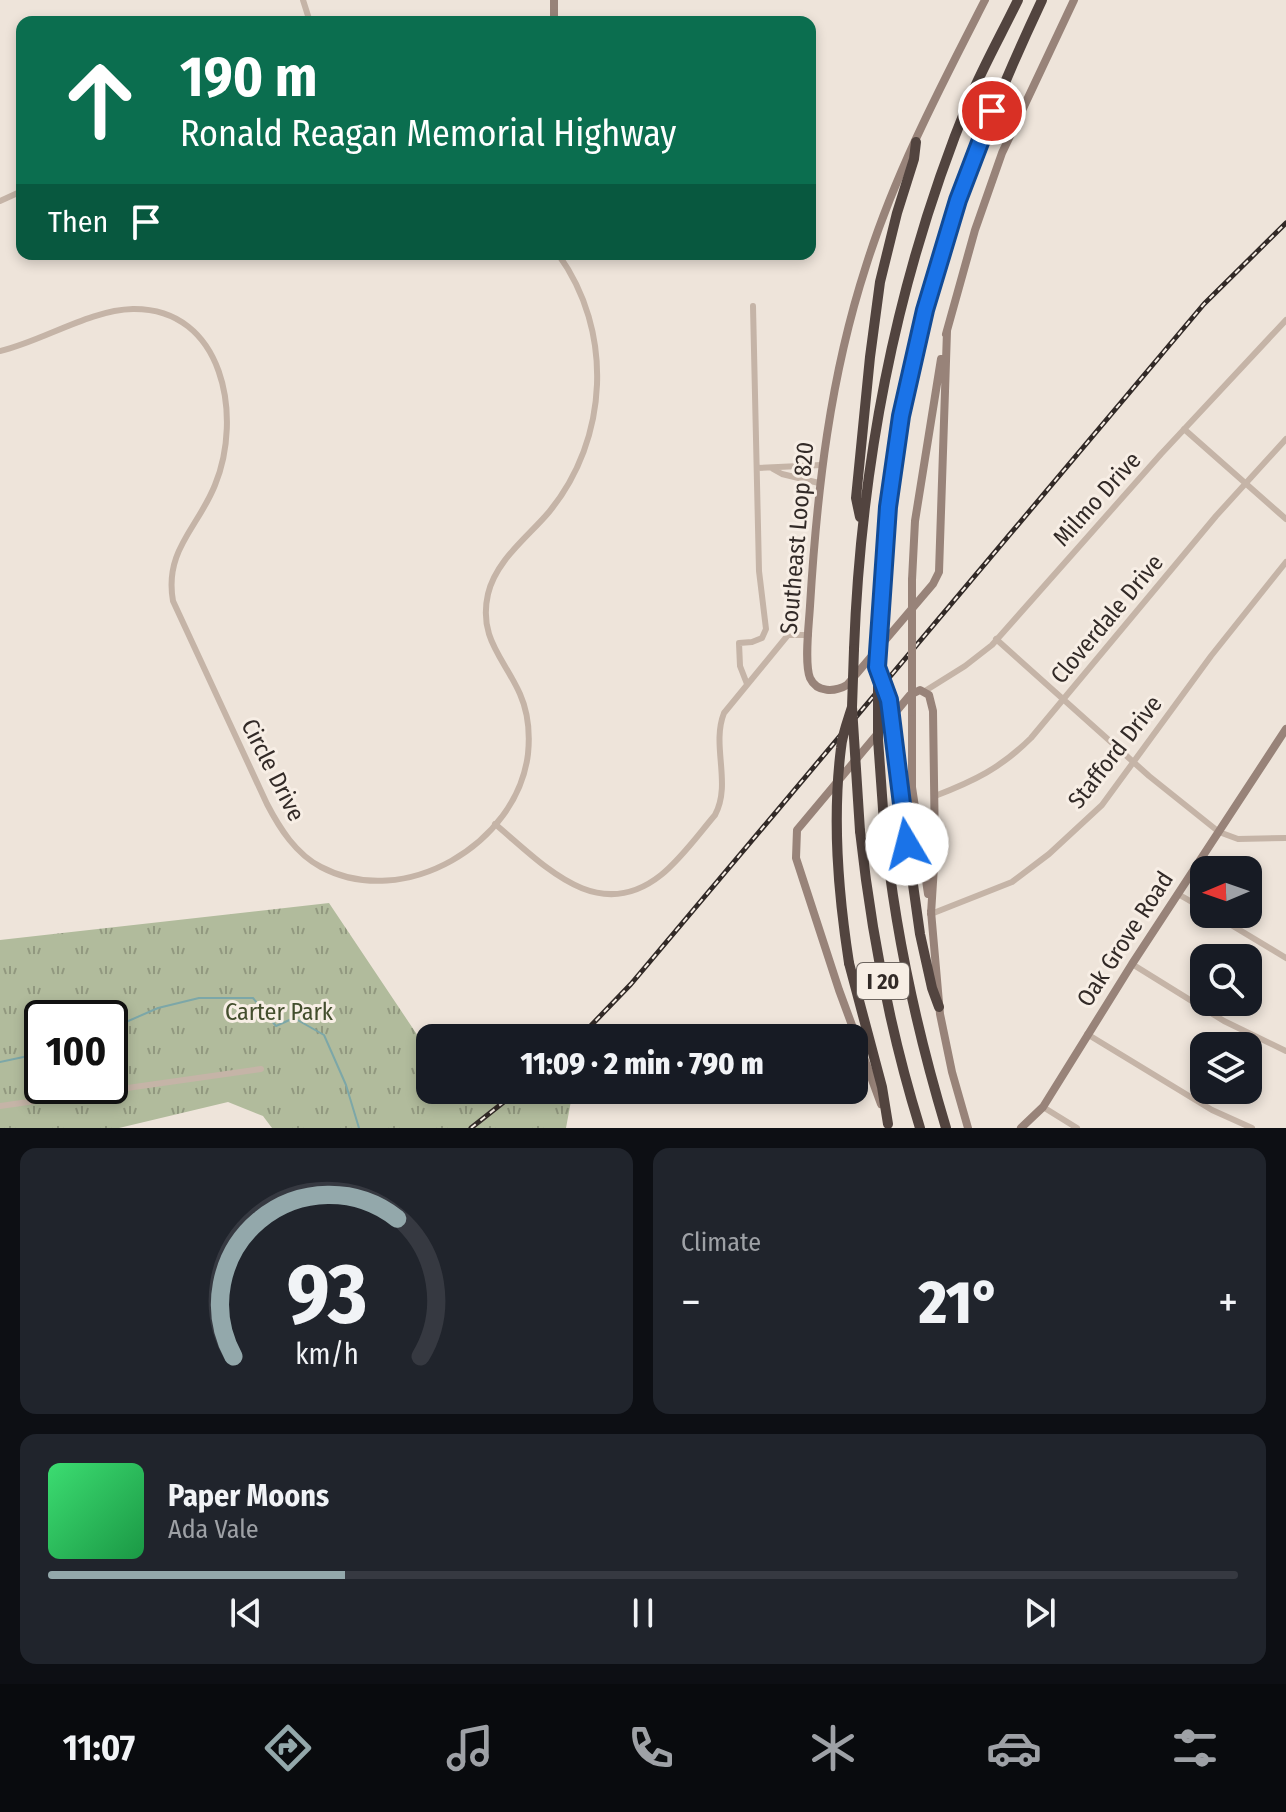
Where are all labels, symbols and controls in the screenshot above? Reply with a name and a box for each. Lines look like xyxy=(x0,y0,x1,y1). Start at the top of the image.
text: 190 m xyxy=(180,44,318,111)
icon: ahead xyxy=(48,48,152,152)
pin xyxy=(958,77,1026,145)
icon: arrive xyxy=(970,89,1014,133)
text: Ronald Reagan Memorial Highway xyxy=(180,112,676,156)
icon: arrive xyxy=(124,200,168,244)
text: Then xyxy=(48,204,108,240)
street label: Southeast Loop 820 xyxy=(775,441,819,635)
street label: Milmo Drive xyxy=(1047,446,1147,552)
street label: Cloverdale Drive xyxy=(1045,549,1169,689)
street label: Stafford Drive xyxy=(1062,690,1168,814)
street label: Circle Drive xyxy=(235,714,311,826)
position arrow xyxy=(865,802,949,886)
north arrow xyxy=(1190,856,1262,928)
map controls xyxy=(1190,856,1262,1104)
street label: Oak Grove Road xyxy=(1071,866,1179,1012)
button: search xyxy=(1190,944,1262,1016)
road number: I 20 xyxy=(857,963,909,999)
park label: Carter Park xyxy=(225,998,334,1026)
speed limit sign: 100 xyxy=(24,1000,128,1104)
button: layers xyxy=(1190,1032,1262,1104)
text: 11:09 · 2 min · 790 m xyxy=(521,1046,763,1082)
text: Climate xyxy=(681,1227,761,1258)
text: 93 xyxy=(286,1245,367,1345)
text: 21° xyxy=(919,1267,1000,1339)
text: − xyxy=(681,1276,701,1329)
text: + xyxy=(1218,1276,1238,1329)
text: km/h xyxy=(295,1337,358,1372)
text: Paper Moons xyxy=(168,1478,329,1514)
text: Ada Vale xyxy=(168,1514,259,1545)
icon: previous xyxy=(224,1591,268,1635)
icon: pause xyxy=(621,1591,665,1635)
icon: next xyxy=(1018,1591,1062,1635)
icon: directions xyxy=(260,1720,316,1776)
icon: music xyxy=(442,1720,498,1776)
icon: phone xyxy=(623,1720,679,1776)
icon: climate xyxy=(805,1720,861,1776)
icon: car xyxy=(986,1720,1042,1776)
icon: filters xyxy=(1167,1720,1223,1776)
text: 11:07 xyxy=(63,1726,135,1770)

